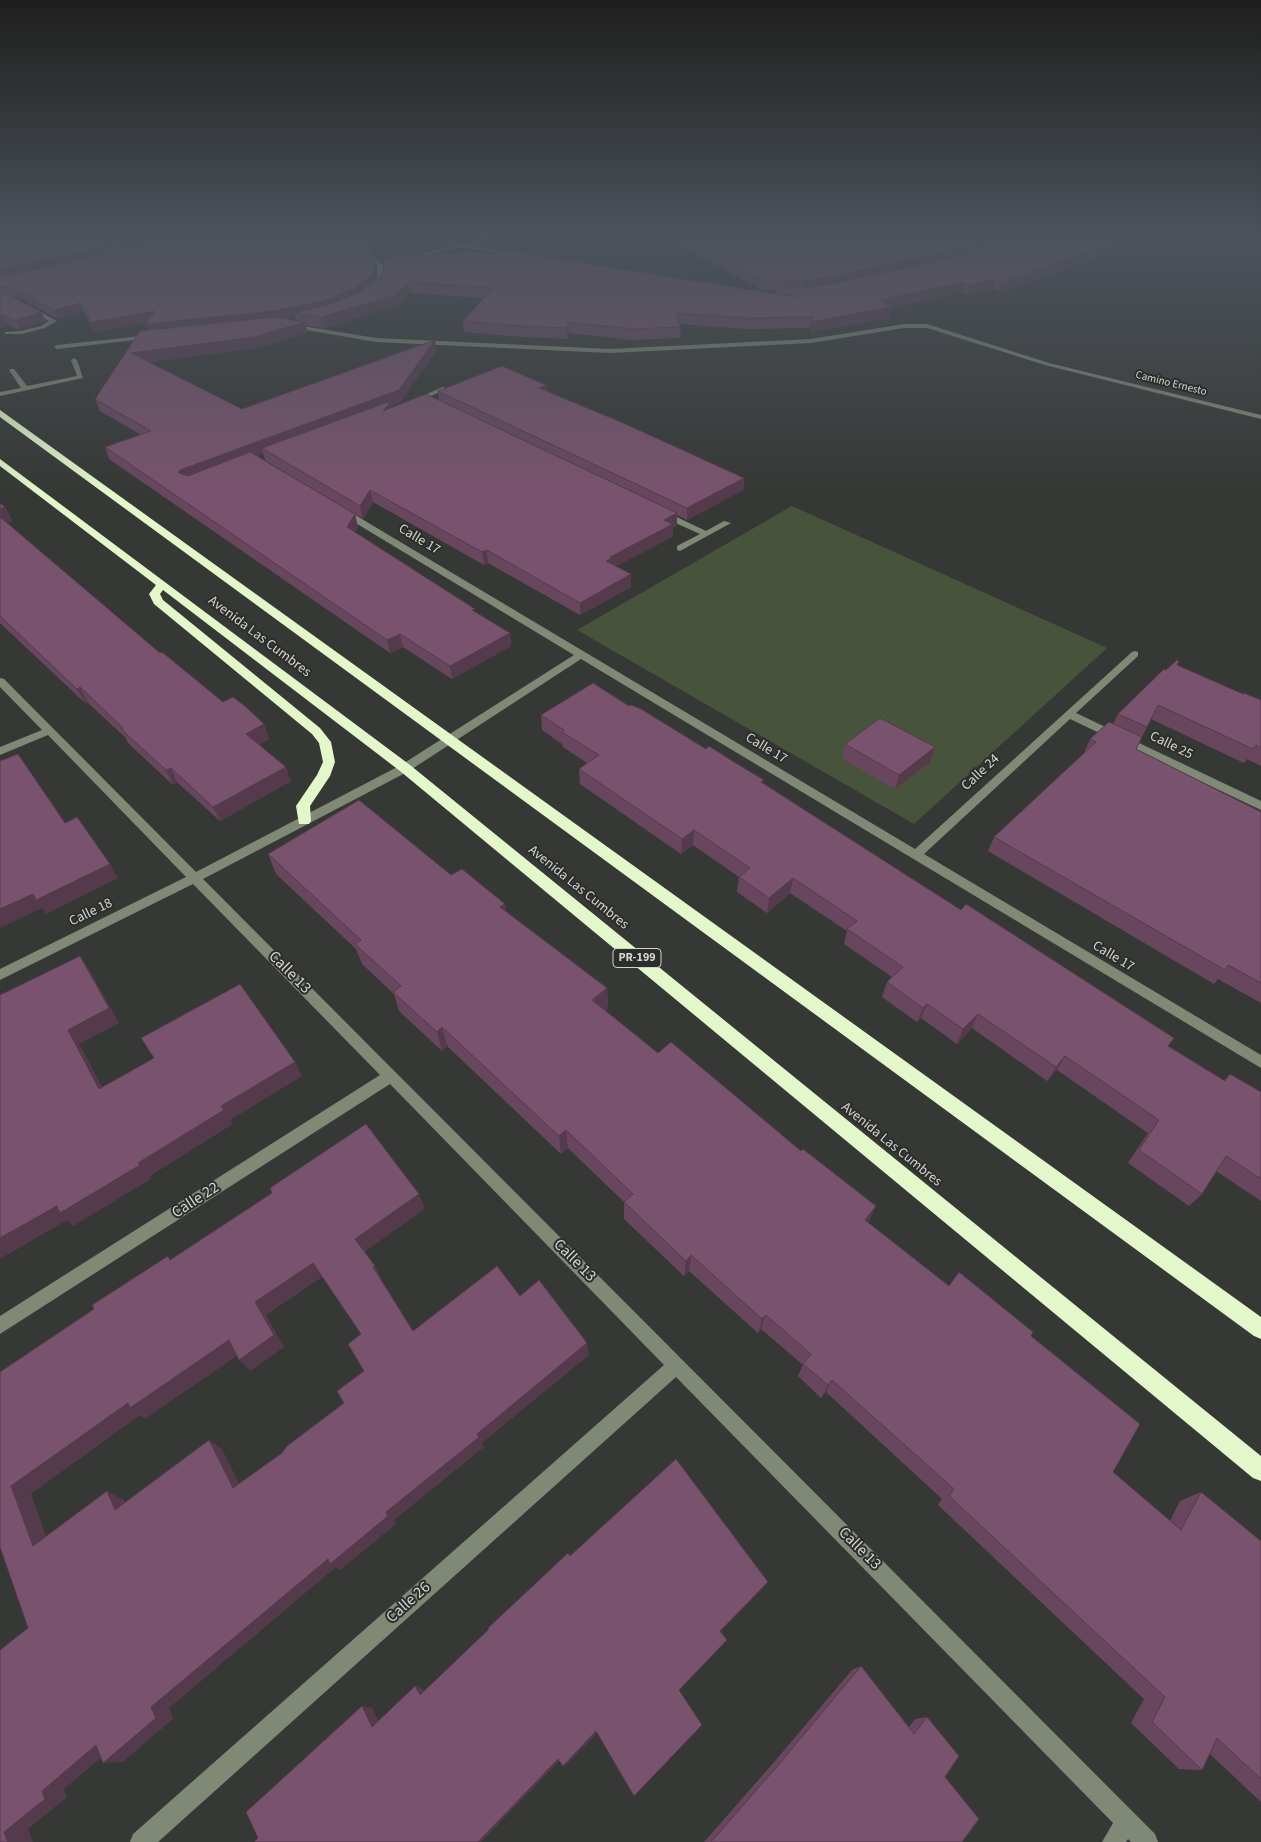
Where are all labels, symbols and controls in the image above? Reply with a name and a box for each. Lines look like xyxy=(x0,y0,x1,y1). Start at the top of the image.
street label: Camino Ernesto xyxy=(1134,369,1208,399)
street label: Calle 17 xyxy=(395,521,443,559)
street label: Avenida Las Cumbres xyxy=(204,593,314,681)
street label: Calle 25 xyxy=(1147,728,1195,764)
street label: Calle 17 xyxy=(742,730,790,768)
street label: Calle 24 xyxy=(959,751,1003,795)
street label: Avenida Las Cumbres xyxy=(524,842,632,934)
street label: Calle 18 xyxy=(67,895,115,931)
street label: Calle 17 xyxy=(1089,938,1137,976)
street label: Calle 13 xyxy=(264,948,314,998)
road number: PR-199 xyxy=(613,948,661,968)
street label: Avenida Las Cumbres xyxy=(837,1099,945,1191)
street label: Calle 22 xyxy=(169,1179,223,1223)
street label: Calle 13 xyxy=(549,1236,599,1286)
street label: Calle 13 xyxy=(834,1524,884,1574)
street label: Calle 26 xyxy=(383,1578,435,1628)

